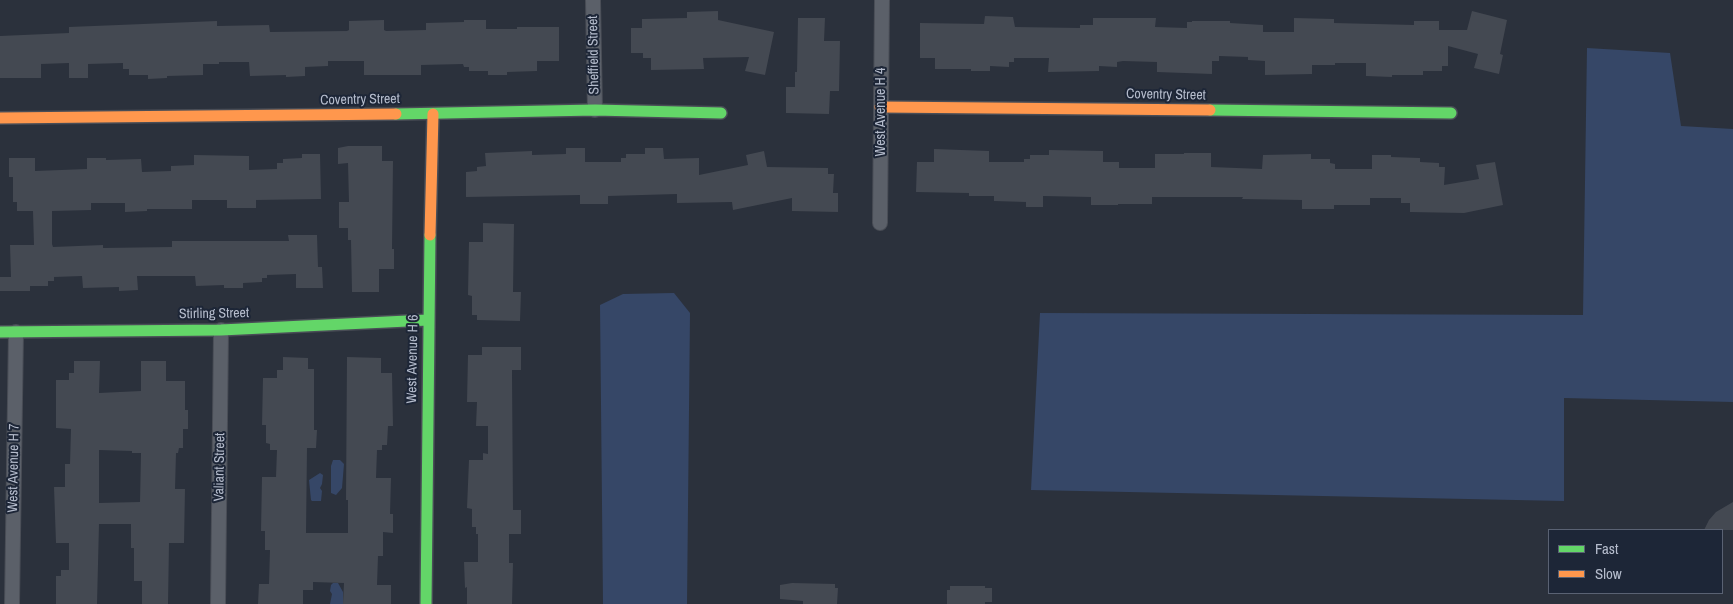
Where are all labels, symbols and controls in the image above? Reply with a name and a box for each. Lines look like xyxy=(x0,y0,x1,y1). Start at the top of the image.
street label: Sheffield Street xyxy=(585,15,603,95)
street label: West Avenue H 4 xyxy=(873,68,889,156)
street label: Coventry Street xyxy=(1126,86,1206,104)
street label: Coventry Street xyxy=(320,91,400,109)
street label: Stirling Street xyxy=(179,305,249,323)
street label: West Avenue H 6 xyxy=(404,314,422,404)
street label: West Avenue H 7 xyxy=(5,423,23,513)
street label: Valiant Street xyxy=(211,432,229,502)
legend xyxy=(1548,529,1723,594)
text: Fast xyxy=(1595,538,1618,559)
text: Slow xyxy=(1595,563,1622,584)

